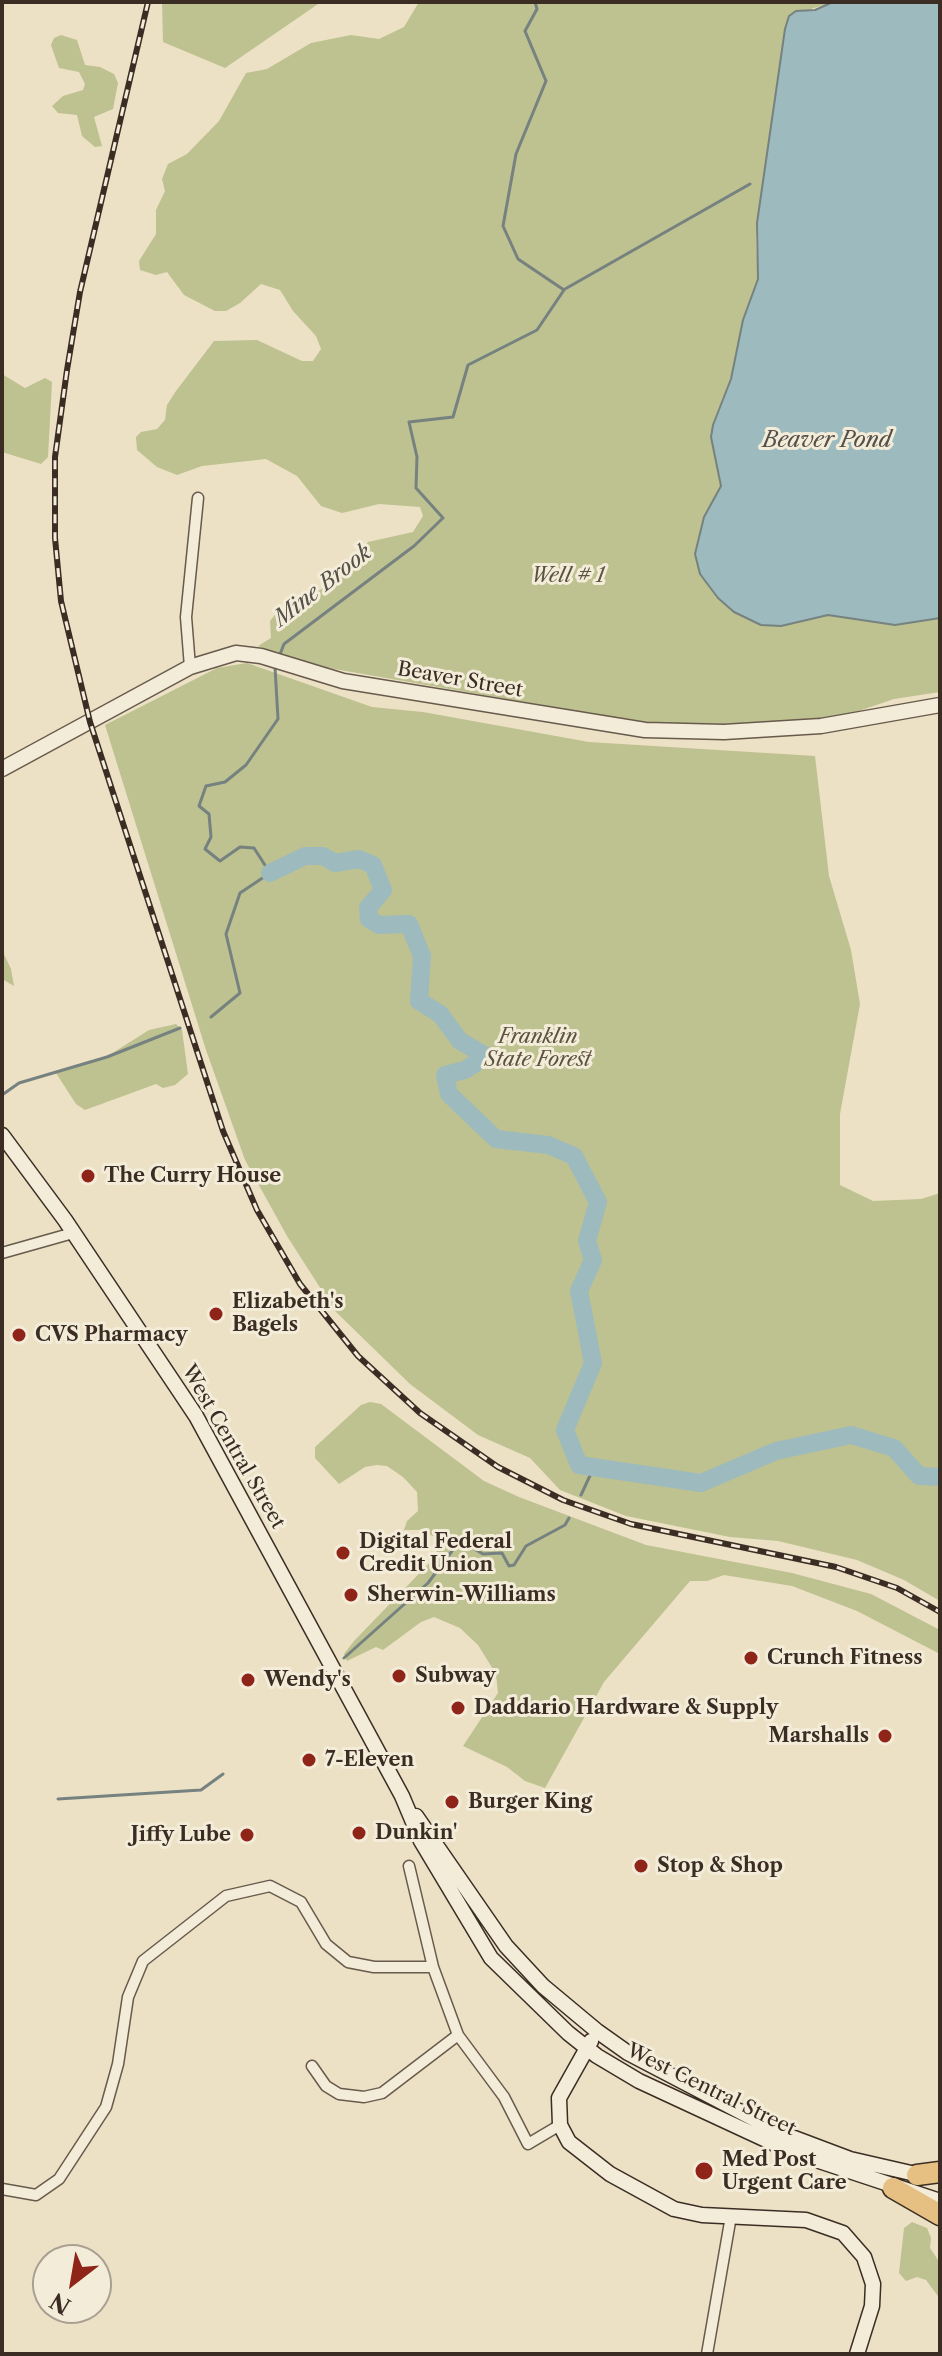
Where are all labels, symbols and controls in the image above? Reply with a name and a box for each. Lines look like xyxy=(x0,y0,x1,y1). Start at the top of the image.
water label: Beaver Pond xyxy=(762,428,892,454)
water label: Mine Brook xyxy=(269,540,377,632)
park label: Well # 1 xyxy=(531,564,605,588)
street label: Beaver Street xyxy=(395,657,525,703)
park label: Franklin State Forest xyxy=(485,1025,591,1072)
place label: The Curry House xyxy=(104,1164,281,1188)
marker: The Curry House xyxy=(79,1167,97,1185)
place label: Elizabeth's Bagels xyxy=(232,1290,343,1337)
marker: Elizabeth's Bagels xyxy=(207,1305,225,1323)
place label: CVS Pharmacy xyxy=(35,1323,188,1347)
marker: CVS Pharmacy xyxy=(10,1326,28,1344)
street label: West Central Street xyxy=(176,1361,290,1533)
place label: Digital Federal Credit Union xyxy=(359,1530,512,1577)
marker: Digital Federal Credit Union xyxy=(334,1544,352,1562)
place label: Sherwin-Williams xyxy=(367,1583,556,1607)
marker: Sherwin-Williams xyxy=(342,1586,360,1604)
place label: Crunch Fitness xyxy=(767,1646,922,1670)
marker: Crunch Fitness xyxy=(742,1649,760,1667)
place label: Subway xyxy=(415,1664,496,1688)
marker: Subway xyxy=(390,1667,408,1685)
place label: Wendy's xyxy=(264,1668,351,1692)
marker: Wendy's xyxy=(239,1671,257,1689)
place label: Daddario Hardware & Supply xyxy=(474,1696,778,1720)
marker: Daddario Hardware & Supply xyxy=(449,1699,467,1717)
place label: Marshalls xyxy=(769,1724,869,1748)
marker: Marshalls xyxy=(876,1727,894,1745)
place label: 7-Eleven xyxy=(325,1748,414,1772)
marker: 7-Eleven xyxy=(300,1751,318,1769)
place label: Burger King xyxy=(468,1790,592,1814)
marker: Burger King xyxy=(443,1793,461,1811)
place label: Dunkin' xyxy=(375,1821,457,1845)
place label: Jiffy Lube xyxy=(131,1823,231,1847)
marker: Dunkin' xyxy=(350,1824,368,1842)
marker: Jiffy Lube xyxy=(238,1826,256,1844)
place label: Stop & Shop xyxy=(657,1854,783,1878)
marker: Stop & Shop xyxy=(632,1857,650,1875)
street label: West Central Street xyxy=(622,2039,800,2141)
place label: Med Post Urgent Care xyxy=(722,2148,847,2195)
marker: Med Post Urgent Care xyxy=(693,2160,715,2182)
north arrow xyxy=(32,2244,112,2324)
text: N xyxy=(45,2287,76,2320)

